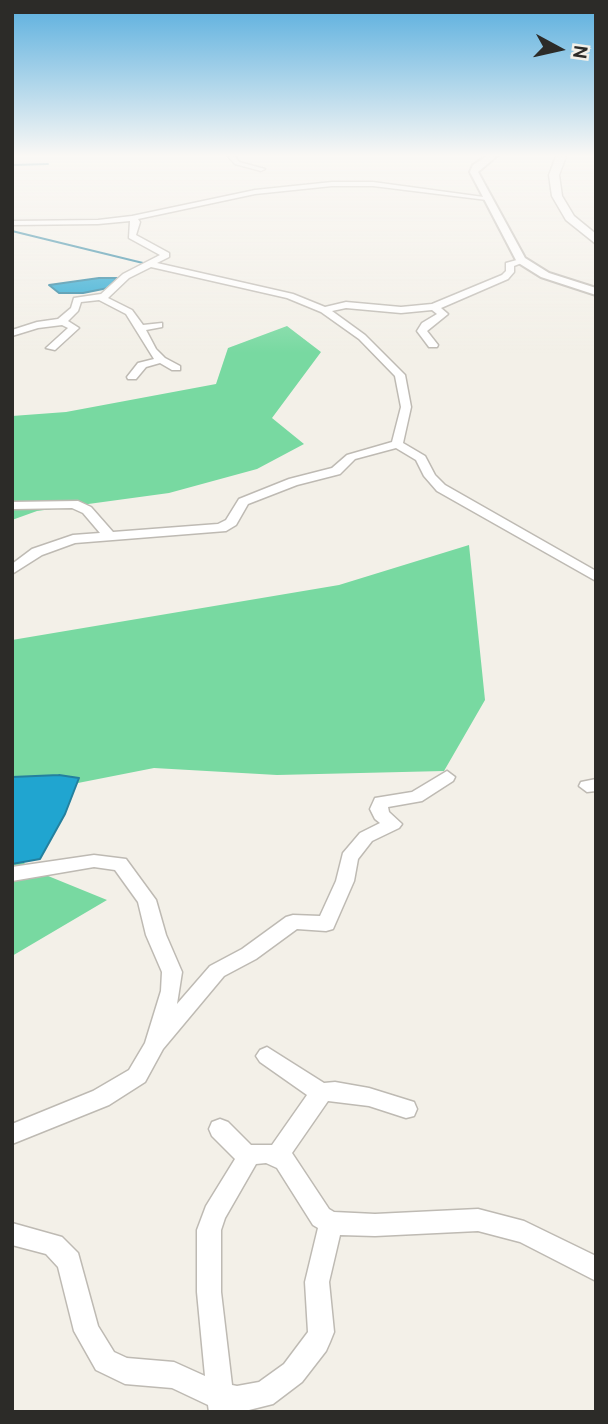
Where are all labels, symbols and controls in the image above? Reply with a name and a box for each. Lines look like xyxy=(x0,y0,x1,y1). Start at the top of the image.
north arrow xyxy=(524,14,594,84)
text: N xyxy=(568,44,593,60)

